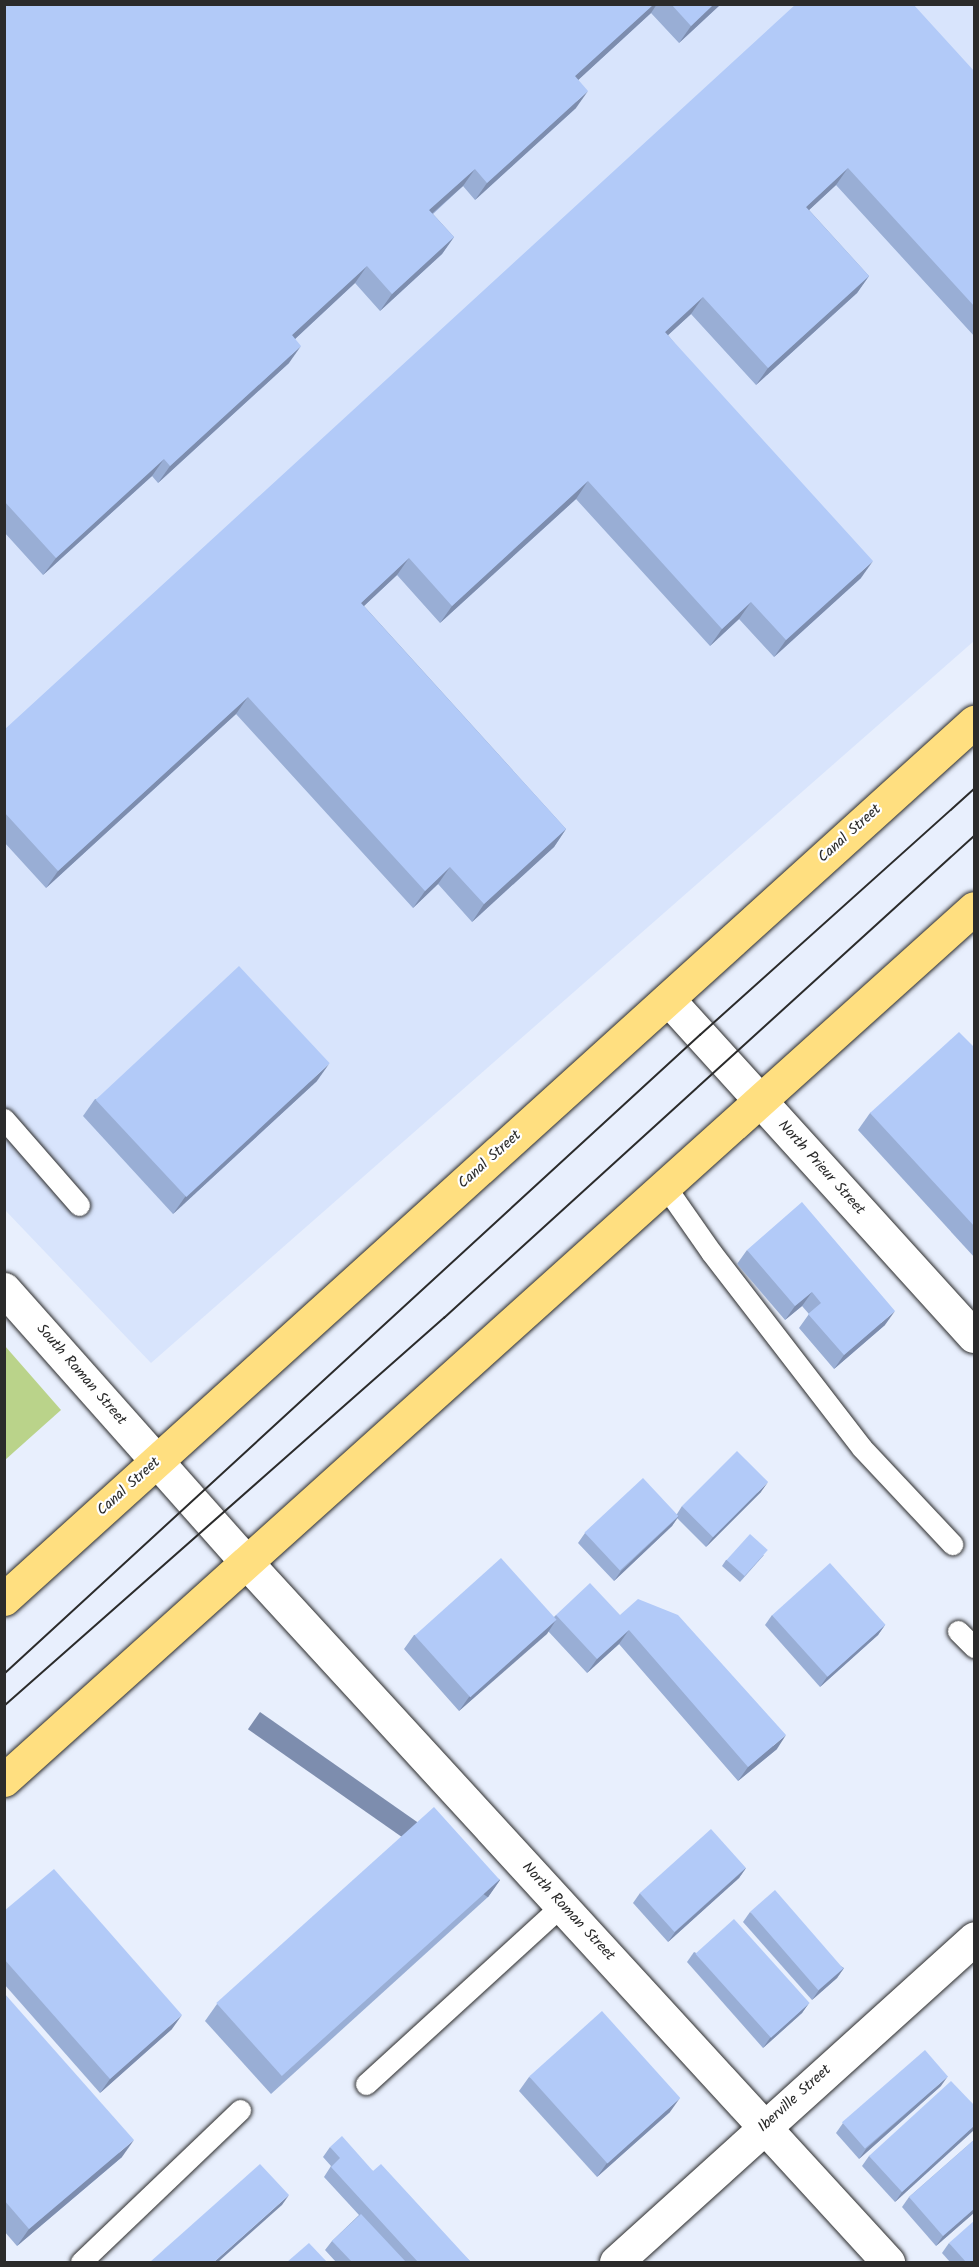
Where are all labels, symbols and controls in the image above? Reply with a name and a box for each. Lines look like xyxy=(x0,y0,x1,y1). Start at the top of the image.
street label: Canal Street xyxy=(815,801,885,867)
street label: North Prieur Street xyxy=(774,1117,868,1219)
street label: Canal Street xyxy=(455,1127,525,1193)
street label: South Roman Street xyxy=(32,1321,130,1429)
street label: Canal Street xyxy=(94,1454,164,1520)
street label: North Roman Street xyxy=(518,1859,618,1965)
street label: Iberville Street xyxy=(755,2061,835,2137)

